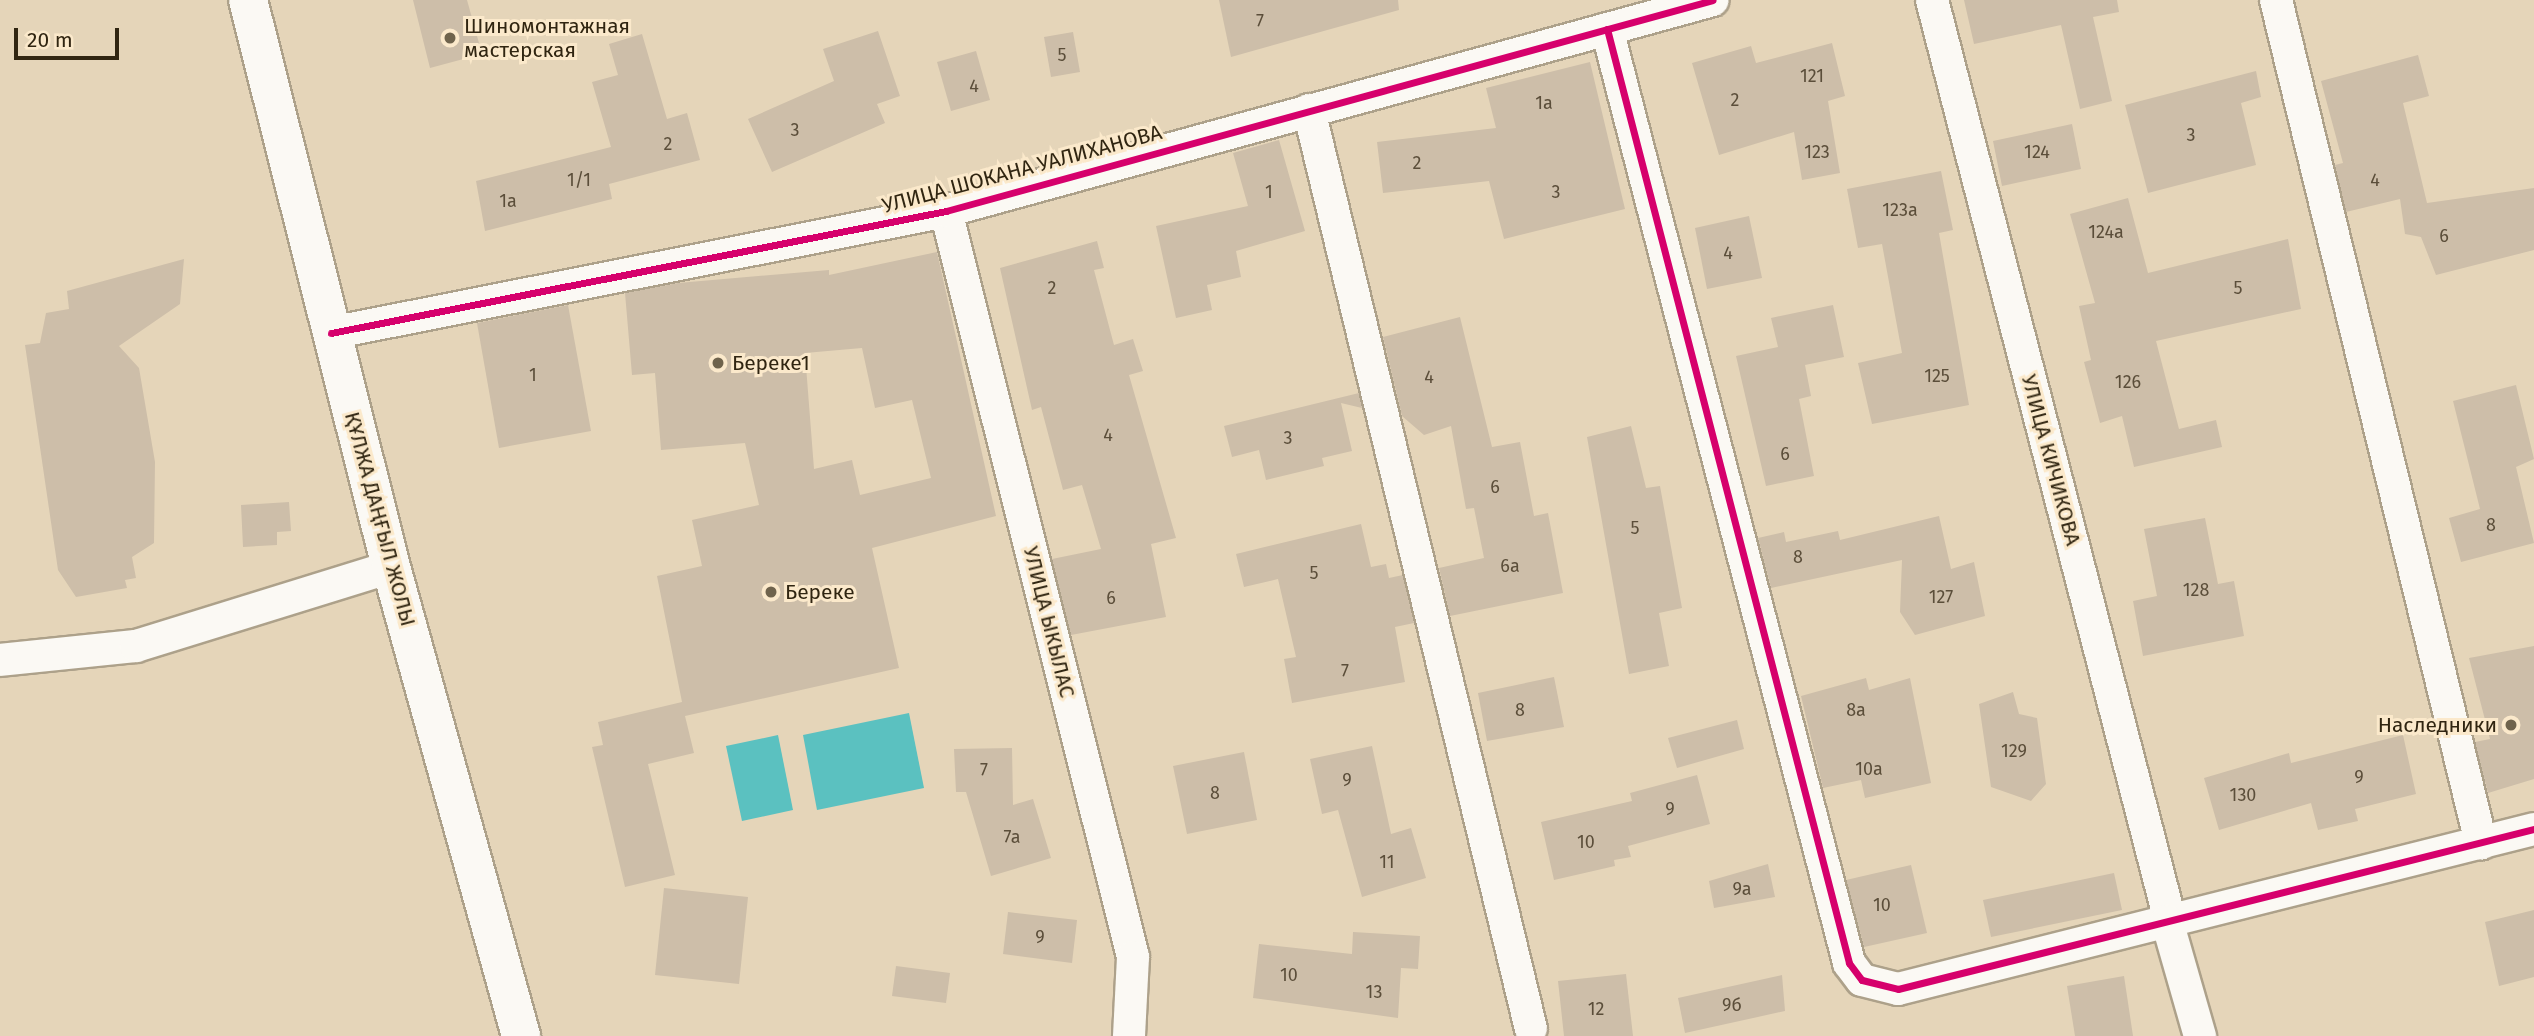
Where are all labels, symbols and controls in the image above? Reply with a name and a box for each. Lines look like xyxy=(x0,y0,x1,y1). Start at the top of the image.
house number: 7 xyxy=(1256,10,1264,32)
place label: Шиномонтажная мастерская xyxy=(464,13,630,63)
scale bar xyxy=(18,14,122,58)
text: 20 m xyxy=(27,27,73,53)
marker: Шиномонтажная мастерская xyxy=(442,30,458,46)
house number: 5 xyxy=(1057,44,1067,66)
house number: 121 xyxy=(1800,65,1824,87)
house number: 4 xyxy=(969,75,979,97)
house number: 2 xyxy=(1731,89,1739,111)
house number: 1а xyxy=(1535,92,1553,114)
house number: 3 xyxy=(791,119,799,141)
street label: УЛИЦА ШОКАНА УАЛИХАНОВА xyxy=(879,119,1165,219)
house number: 3 xyxy=(2187,124,2195,146)
house number: 2 xyxy=(664,133,672,155)
house number: 123 xyxy=(1804,141,1830,163)
house number: 124 xyxy=(2024,141,2050,163)
house number: 2 xyxy=(1413,152,1421,174)
house number: 1/1 xyxy=(567,169,591,191)
house number: 4 xyxy=(2370,169,2380,191)
house number: 1 xyxy=(1265,181,1273,203)
house number: 3 xyxy=(1552,181,1560,203)
house number: 1а xyxy=(499,190,517,212)
house number: 123а xyxy=(1882,199,1918,221)
house number: 124а xyxy=(2088,221,2124,243)
house number: 6 xyxy=(2439,225,2449,247)
house number: 4 xyxy=(1723,242,1733,264)
house number: 2 xyxy=(1048,277,1056,299)
house number: 5 xyxy=(2233,277,2243,299)
place label: Береке1 xyxy=(732,350,810,376)
marker: Береке1 xyxy=(710,355,726,371)
house number: 1 xyxy=(529,364,537,386)
house number: 125 xyxy=(1924,365,1950,387)
house number: 4 xyxy=(1424,366,1434,388)
house number: 126 xyxy=(2115,371,2141,393)
street label: УЛИЦА КИЧИКОВА xyxy=(2016,372,2086,548)
street label: ҚҰЛЖА ДАҢҒЫЛ ЖОЛЫ xyxy=(339,409,421,629)
house number: 4 xyxy=(1103,424,1113,446)
house number: 3 xyxy=(1284,427,1292,449)
house number: 6 xyxy=(1780,443,1790,465)
house number: 6 xyxy=(1490,476,1500,498)
house number: 8 xyxy=(2486,514,2496,536)
house number: 5 xyxy=(1630,517,1640,539)
street label: УЛИЦА ЫКЫЛАС xyxy=(1018,544,1080,700)
house number: 8 xyxy=(1793,546,1803,568)
house number: 6а xyxy=(1500,555,1520,577)
house number: 5 xyxy=(1309,562,1319,584)
place label: Береке xyxy=(785,579,855,605)
house number: 128 xyxy=(2183,579,2209,601)
marker: Береке xyxy=(763,584,779,600)
house number: 127 xyxy=(1929,586,1953,608)
house number: 6 xyxy=(1106,587,1116,609)
house number: 7 xyxy=(1341,660,1349,682)
house number: 8 xyxy=(1515,699,1525,721)
house number: 8а xyxy=(1846,699,1866,721)
place label: Наследники xyxy=(2378,712,2497,738)
marker: Наследники xyxy=(2503,717,2519,733)
house number: 129 xyxy=(2001,740,2027,762)
house number: 10а xyxy=(1855,758,1883,780)
house number: 7 xyxy=(980,759,988,781)
house number: 9 xyxy=(2354,766,2364,788)
house number: 9 xyxy=(1342,769,1352,791)
house number: 8 xyxy=(1210,782,1220,804)
house number: 130 xyxy=(2230,784,2256,806)
house number: 9 xyxy=(1665,798,1675,820)
house number: 7а xyxy=(1003,826,1021,848)
house number: 10 xyxy=(1577,831,1595,853)
house number: 11 xyxy=(1379,851,1395,873)
house number: 9а xyxy=(1732,878,1752,900)
house number: 10 xyxy=(1873,894,1891,916)
house number: 9 xyxy=(1035,926,1045,948)
house number: 10 xyxy=(1280,964,1298,986)
house number: 13 xyxy=(1366,981,1382,1003)
house number: 9б xyxy=(1722,994,1742,1016)
house number: 12 xyxy=(1588,998,1604,1020)

